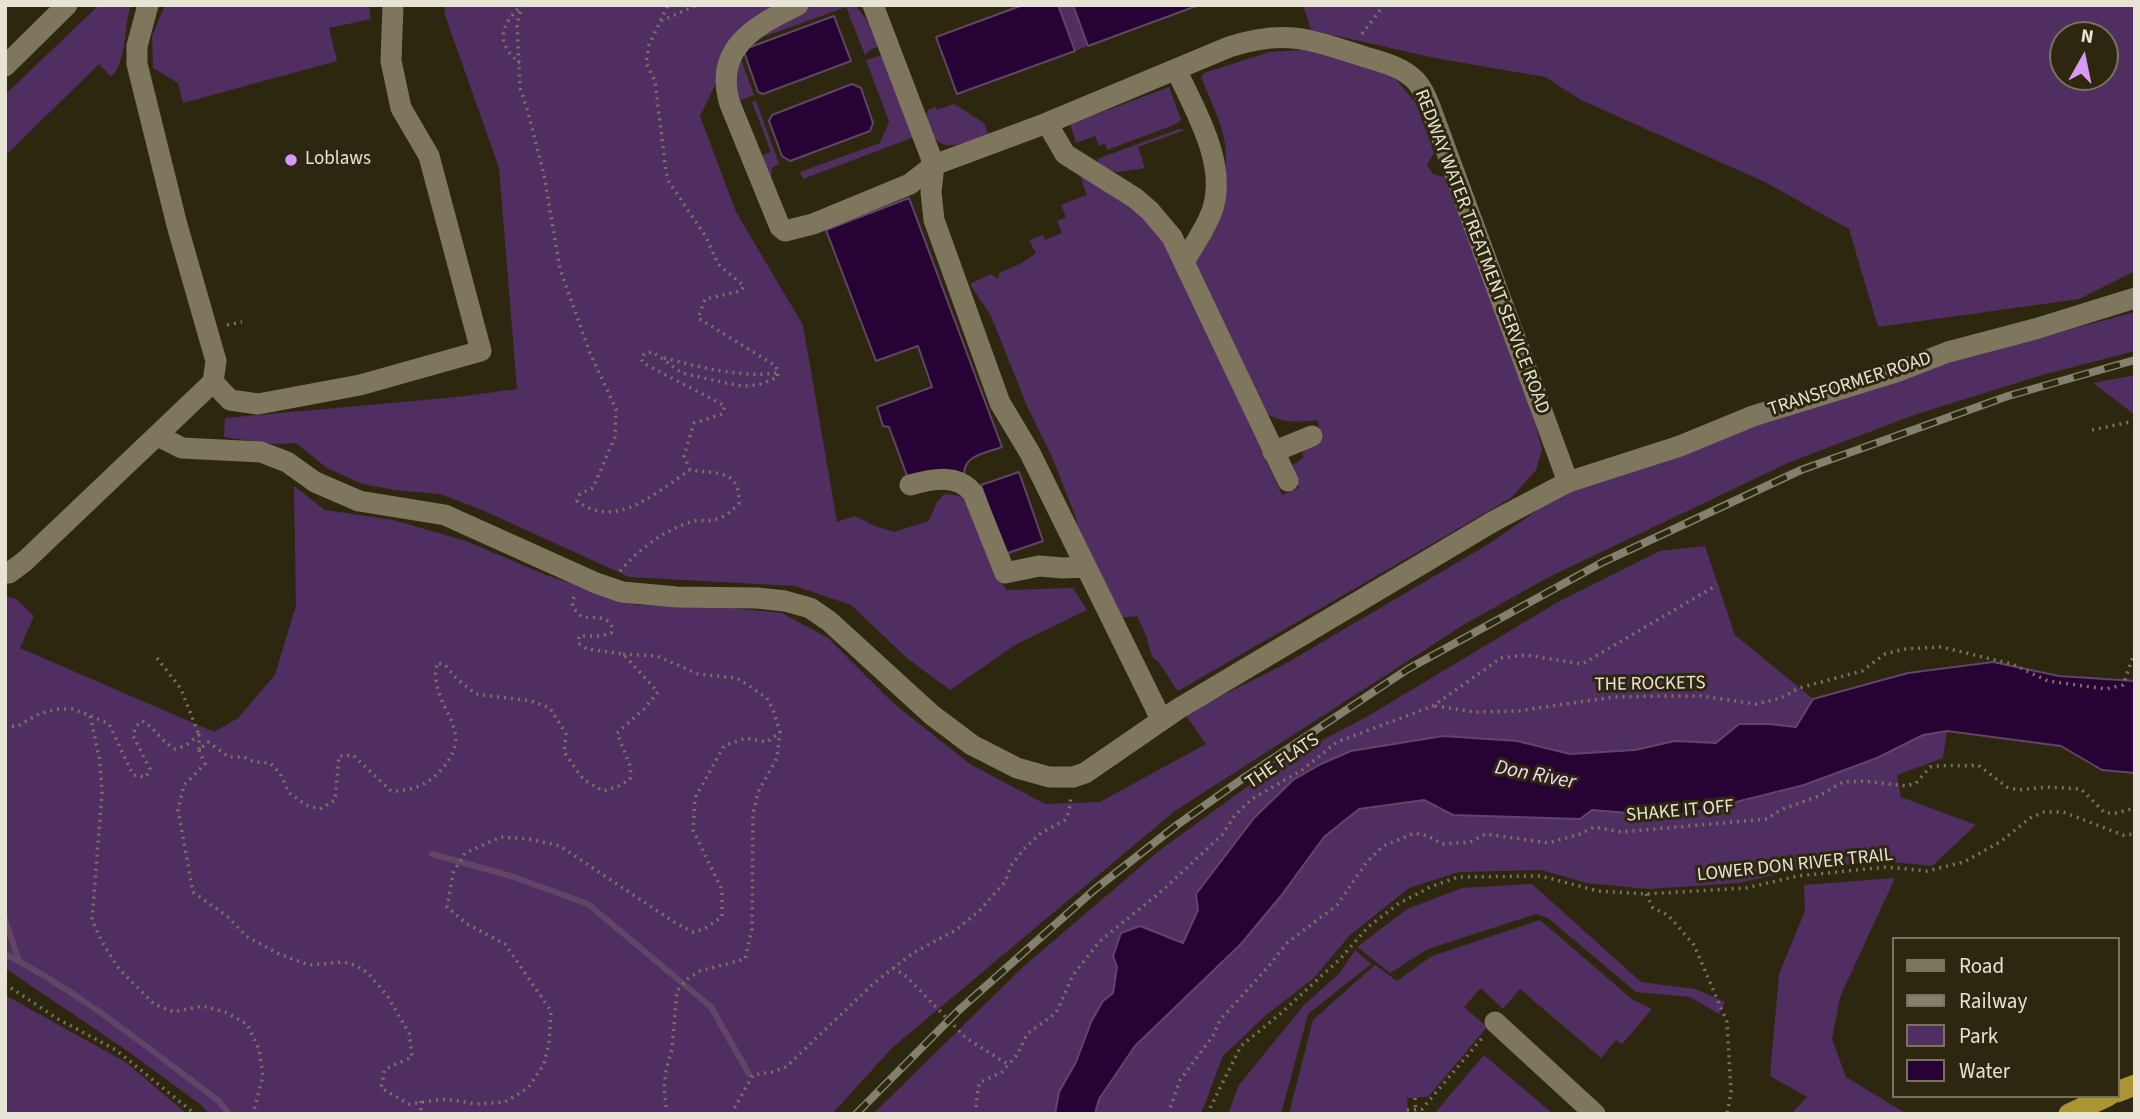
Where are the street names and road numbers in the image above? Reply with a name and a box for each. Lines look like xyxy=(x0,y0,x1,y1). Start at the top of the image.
street label: REDWAY WATER TREATMENT SERVICE ROAD xyxy=(1408,87,1554,417)
street label: TRANSFORMER ROAD xyxy=(1766,348,1934,422)
street label: THE ROCKETS xyxy=(1594,673,1706,697)
street label: THE FLATS xyxy=(1242,729,1324,795)
street label: SHAKE IT OFF xyxy=(1625,796,1735,828)
street label: LOWER DON RIVER TRAIL xyxy=(1696,844,1894,888)

